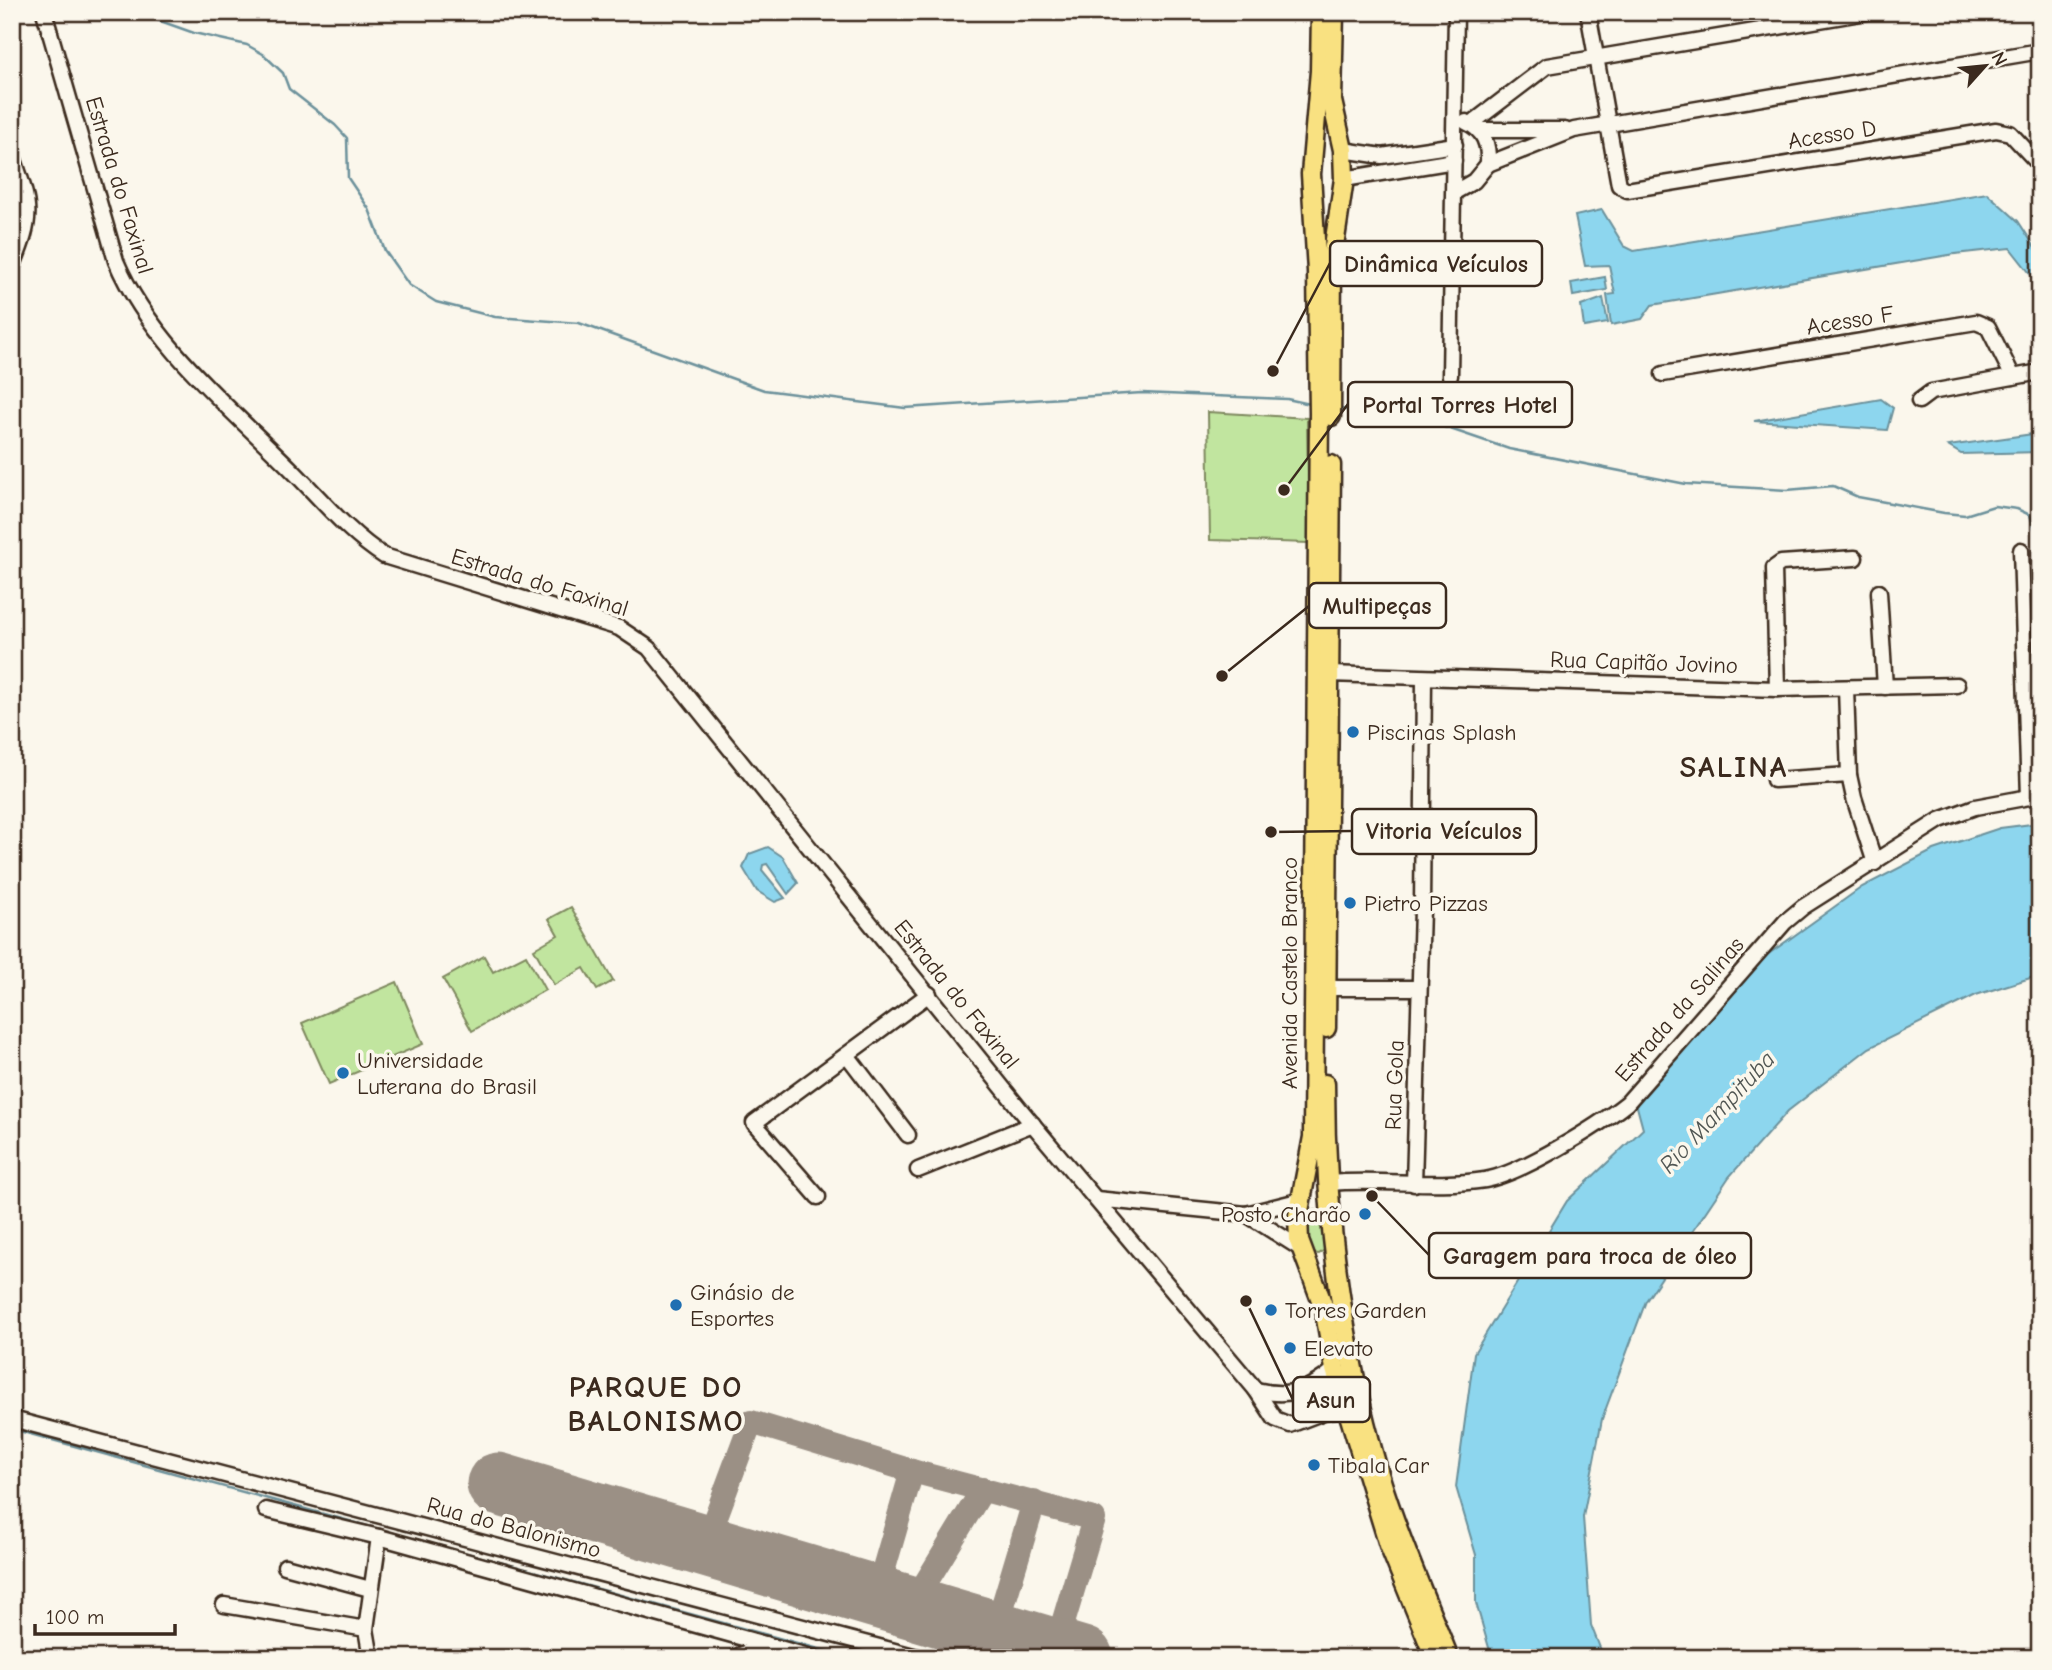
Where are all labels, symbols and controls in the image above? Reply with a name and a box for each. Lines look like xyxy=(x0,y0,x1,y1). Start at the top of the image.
north arrow xyxy=(1951,32,2021,102)
text: N xyxy=(1987,48,2012,69)
street label: Estrada do Faxinal xyxy=(80,93,159,277)
street label: Acesso D xyxy=(1786,114,1878,155)
callout: Dinâmica Veículos xyxy=(1330,241,1542,286)
text: Dinâmica Veículos xyxy=(1344,250,1528,278)
street label: Acesso F xyxy=(1804,300,1896,341)
callout: Portal Torres Hotel xyxy=(1348,382,1572,427)
text: Portal Torres Hotel xyxy=(1362,391,1558,419)
street label: Estrada do Faxinal xyxy=(448,543,632,622)
callout: Multipeças xyxy=(1309,583,1446,628)
text: Multipeças xyxy=(1322,592,1432,620)
street label: Rua Capitão Jovino xyxy=(1549,646,1739,679)
place label: Piscinas Splash xyxy=(1367,719,1516,746)
marker: Piscinas Splash xyxy=(1345,724,1361,740)
district label: SALINA xyxy=(1680,750,1788,785)
callout: Vitoria Veículos xyxy=(1352,809,1536,854)
text: Vitoria Veículos xyxy=(1366,817,1522,845)
street label: Avenida Castelo Branco xyxy=(1276,857,1303,1089)
place label: Pietro Pizzas xyxy=(1364,890,1488,917)
marker: Pietro Pizzas xyxy=(1342,895,1358,911)
street label: Estrada do Faxinal xyxy=(888,914,1025,1074)
street label: Estrada da Salinas xyxy=(1609,931,1750,1087)
street label: Rua Gola xyxy=(1379,1039,1410,1131)
water label: Rio Mampituba xyxy=(1653,1045,1781,1179)
place label: Universidade Luterana do Brasil xyxy=(357,1047,537,1100)
marker: Universidade Luterana do Brasil xyxy=(335,1065,351,1081)
place label: Posto Charão xyxy=(1221,1201,1351,1228)
marker: Posto Charão xyxy=(1357,1206,1373,1222)
callout: Garagem para troca de óleo xyxy=(1429,1233,1751,1278)
text: Garagem para troca de óleo xyxy=(1443,1242,1737,1270)
place label: Ginásio de Esportes xyxy=(690,1279,795,1332)
marker: Ginásio de Esportes xyxy=(668,1297,684,1313)
place label: Torres Garden xyxy=(1285,1297,1427,1324)
marker: Torres Garden xyxy=(1263,1302,1279,1318)
place label: Elevato xyxy=(1304,1335,1374,1362)
marker: Elevato xyxy=(1282,1340,1298,1356)
district label: PARQUE DO BALONISMO xyxy=(567,1370,745,1439)
callout: Asun xyxy=(1293,1377,1370,1422)
text: Asun xyxy=(1307,1386,1355,1414)
place label: Tibala Car xyxy=(1328,1452,1430,1479)
marker: Tibala Car xyxy=(1306,1457,1322,1473)
street label: Rua do Balonismo xyxy=(424,1491,604,1564)
scale bar xyxy=(35,1593,175,1637)
text: 100 m xyxy=(46,1605,104,1629)

